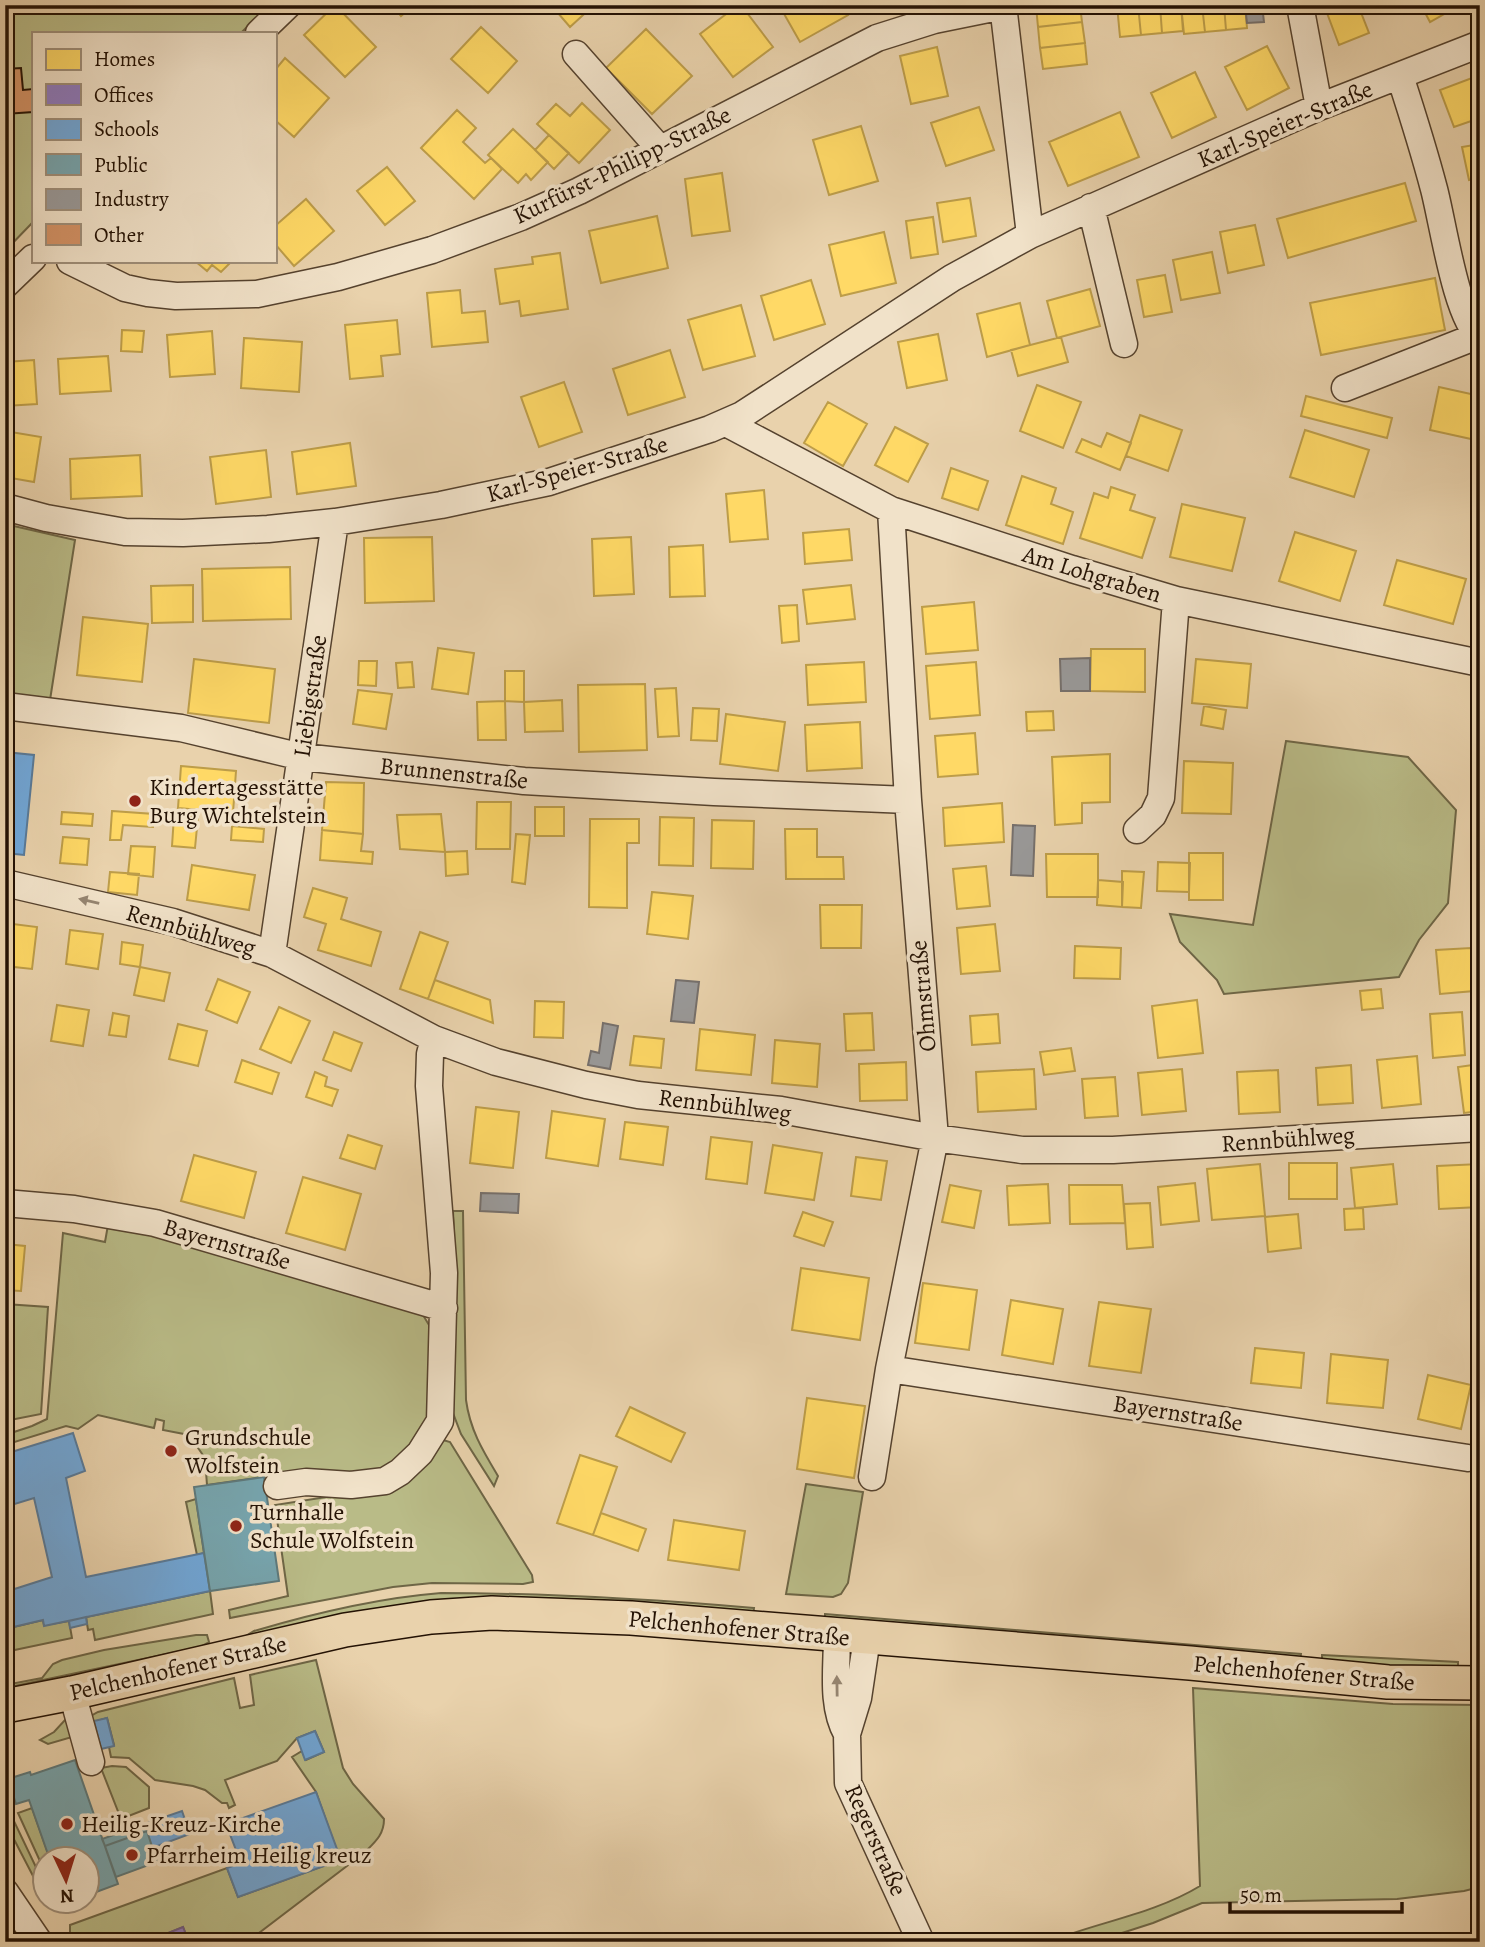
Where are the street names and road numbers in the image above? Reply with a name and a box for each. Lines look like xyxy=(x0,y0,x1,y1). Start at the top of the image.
street label: Karl-Speier-Straße xyxy=(1192,73,1378,175)
street label: Kurfürst-Philipp-Straße xyxy=(508,98,736,232)
street label: Karl-Speier-Straße xyxy=(483,428,671,510)
street label: Am Lohgraben xyxy=(1018,537,1165,610)
street label: Liebigstraße xyxy=(286,633,334,759)
street label: Brunnenstraße xyxy=(378,749,530,797)
street label: Rennbühlweg xyxy=(122,896,260,964)
street label: Ohmstraße xyxy=(902,939,944,1053)
street label: Rennbühlweg xyxy=(657,1081,793,1129)
street label: Rennbühlweg xyxy=(1220,1118,1356,1160)
street label: Bayernstraße xyxy=(160,1211,294,1277)
street label: Bayernstraße xyxy=(1111,1387,1245,1439)
street label: Pelchenhofener Straße xyxy=(627,1602,851,1654)
street label: Pelchenhofener Straße xyxy=(66,1627,290,1709)
street label: Pelchenhofener Straße xyxy=(1192,1647,1416,1699)
street label: Regerstraße xyxy=(837,1779,915,1901)

